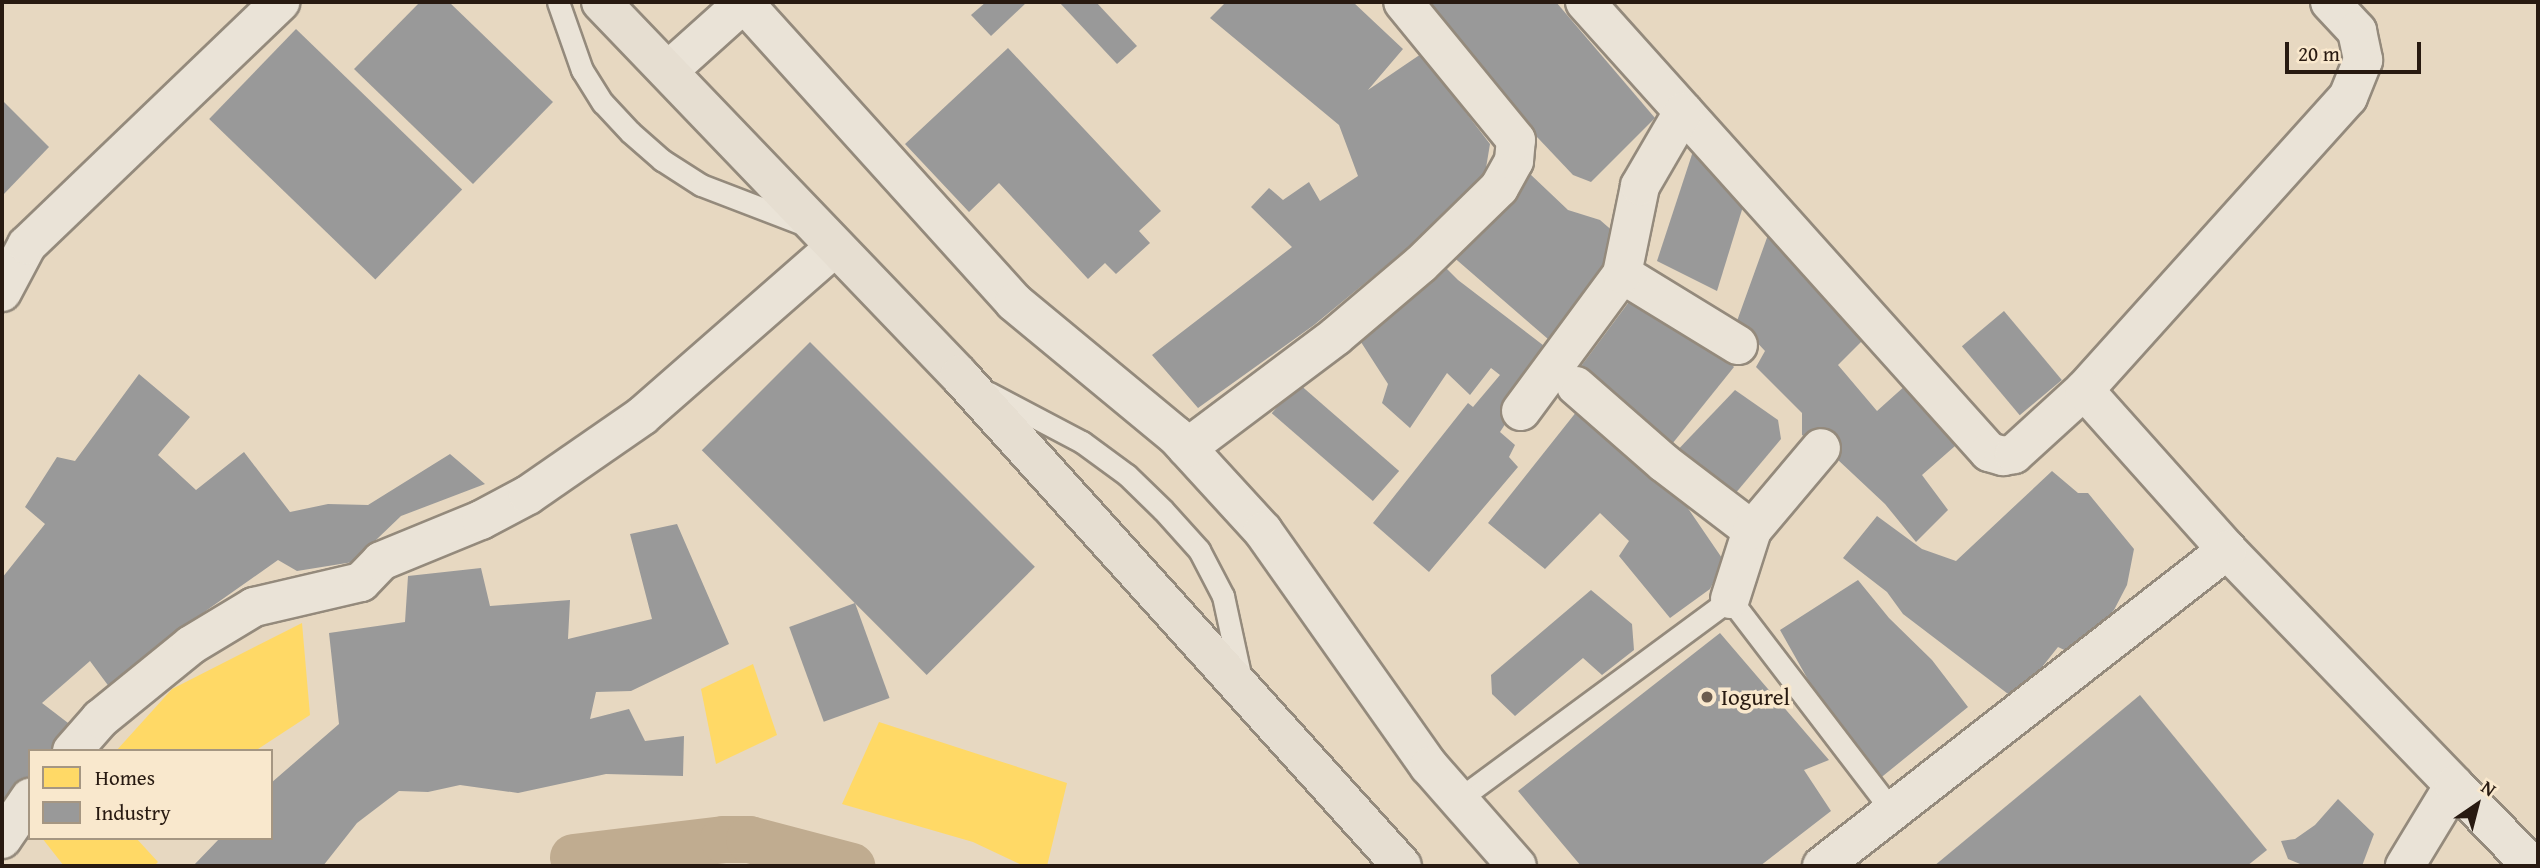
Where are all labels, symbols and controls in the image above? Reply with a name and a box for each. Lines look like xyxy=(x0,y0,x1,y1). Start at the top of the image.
scale bar xyxy=(2288,28,2424,72)
text: 20 m xyxy=(2298,38,2340,69)
place label: Iogurel xyxy=(1721,683,1790,711)
marker: Iogurel xyxy=(1699,689,1715,705)
legend xyxy=(28,749,273,840)
text: Homes xyxy=(95,762,155,793)
north arrow xyxy=(2442,770,2512,840)
text: N xyxy=(2476,773,2502,803)
text: Industry xyxy=(95,797,171,828)

